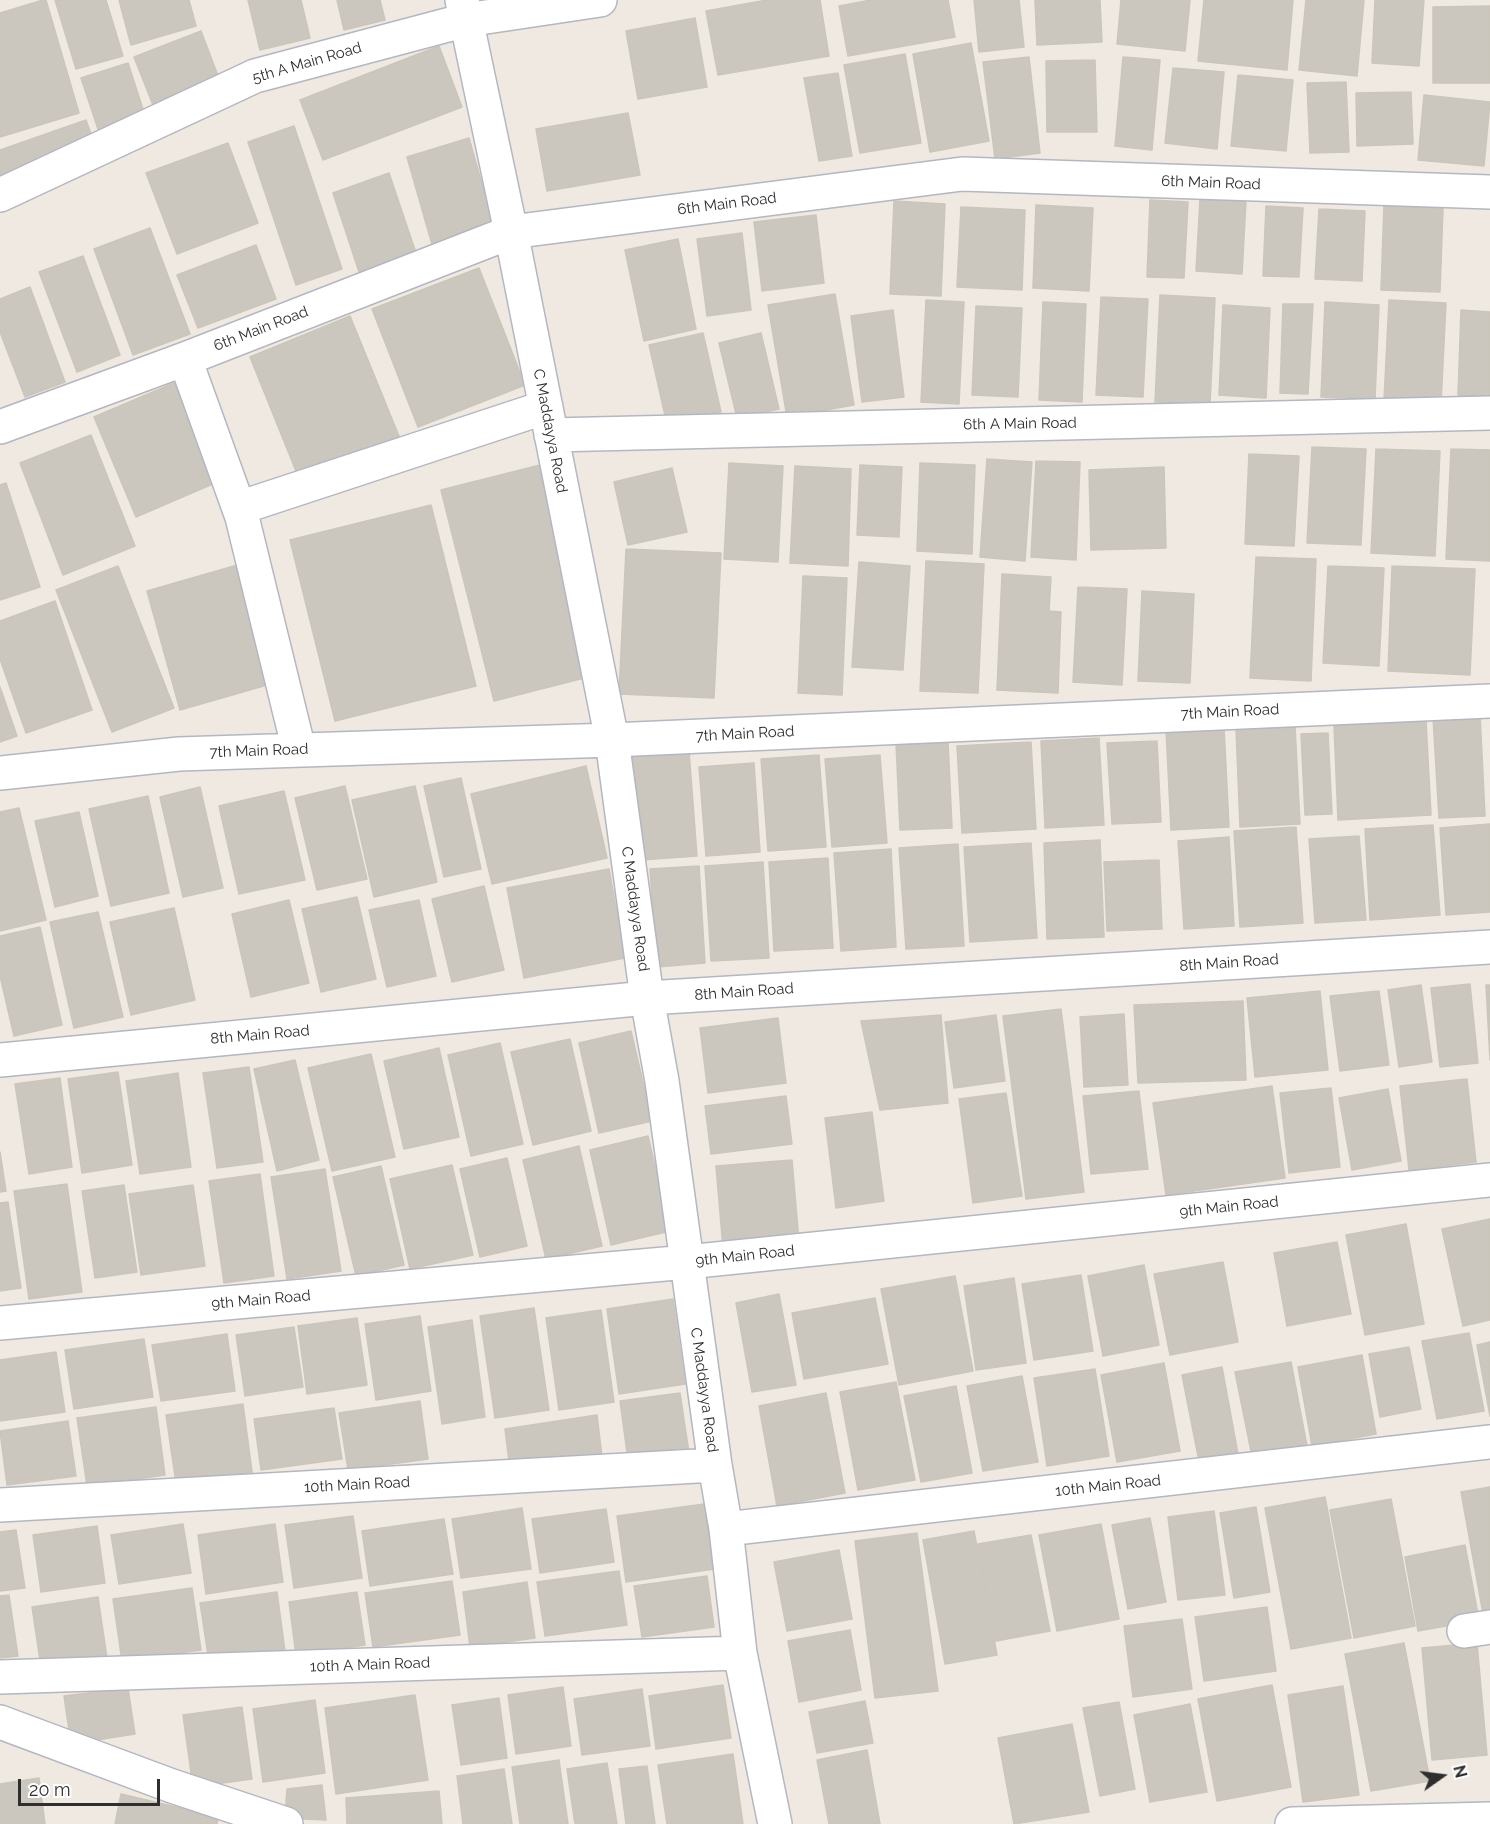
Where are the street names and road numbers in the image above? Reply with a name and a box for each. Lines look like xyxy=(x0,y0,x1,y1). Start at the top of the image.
street label: 5th A Main Road xyxy=(250,39,364,87)
street label: 6th Main Road xyxy=(1161,172,1261,194)
street label: 6th Main Road xyxy=(676,189,778,219)
street label: 6th Main Road xyxy=(211,303,311,355)
street label: C Maddayya Road xyxy=(529,367,571,495)
street label: 6th A Main Road xyxy=(963,414,1077,434)
street label: 7th Main Road xyxy=(1180,700,1280,724)
street label: 7th Main Road xyxy=(695,722,795,746)
street label: 7th Main Road xyxy=(209,740,309,762)
street label: C Maddayya Road xyxy=(617,845,653,973)
street label: 8th Main Road xyxy=(1179,951,1279,975)
street label: 8th Main Road xyxy=(694,980,794,1004)
street label: 8th Main Road xyxy=(210,1022,310,1048)
street label: 9th Main Road xyxy=(1179,1193,1279,1221)
street label: 9th Main Road xyxy=(695,1242,795,1270)
street label: 9th Main Road xyxy=(211,1287,311,1313)
street label: C Maddayya Road xyxy=(686,1326,722,1454)
street label: 10th Main Road xyxy=(1054,1471,1162,1501)
street label: 10th Main Road xyxy=(303,1473,411,1497)
street label: 10th A Main Road xyxy=(310,1654,430,1676)

